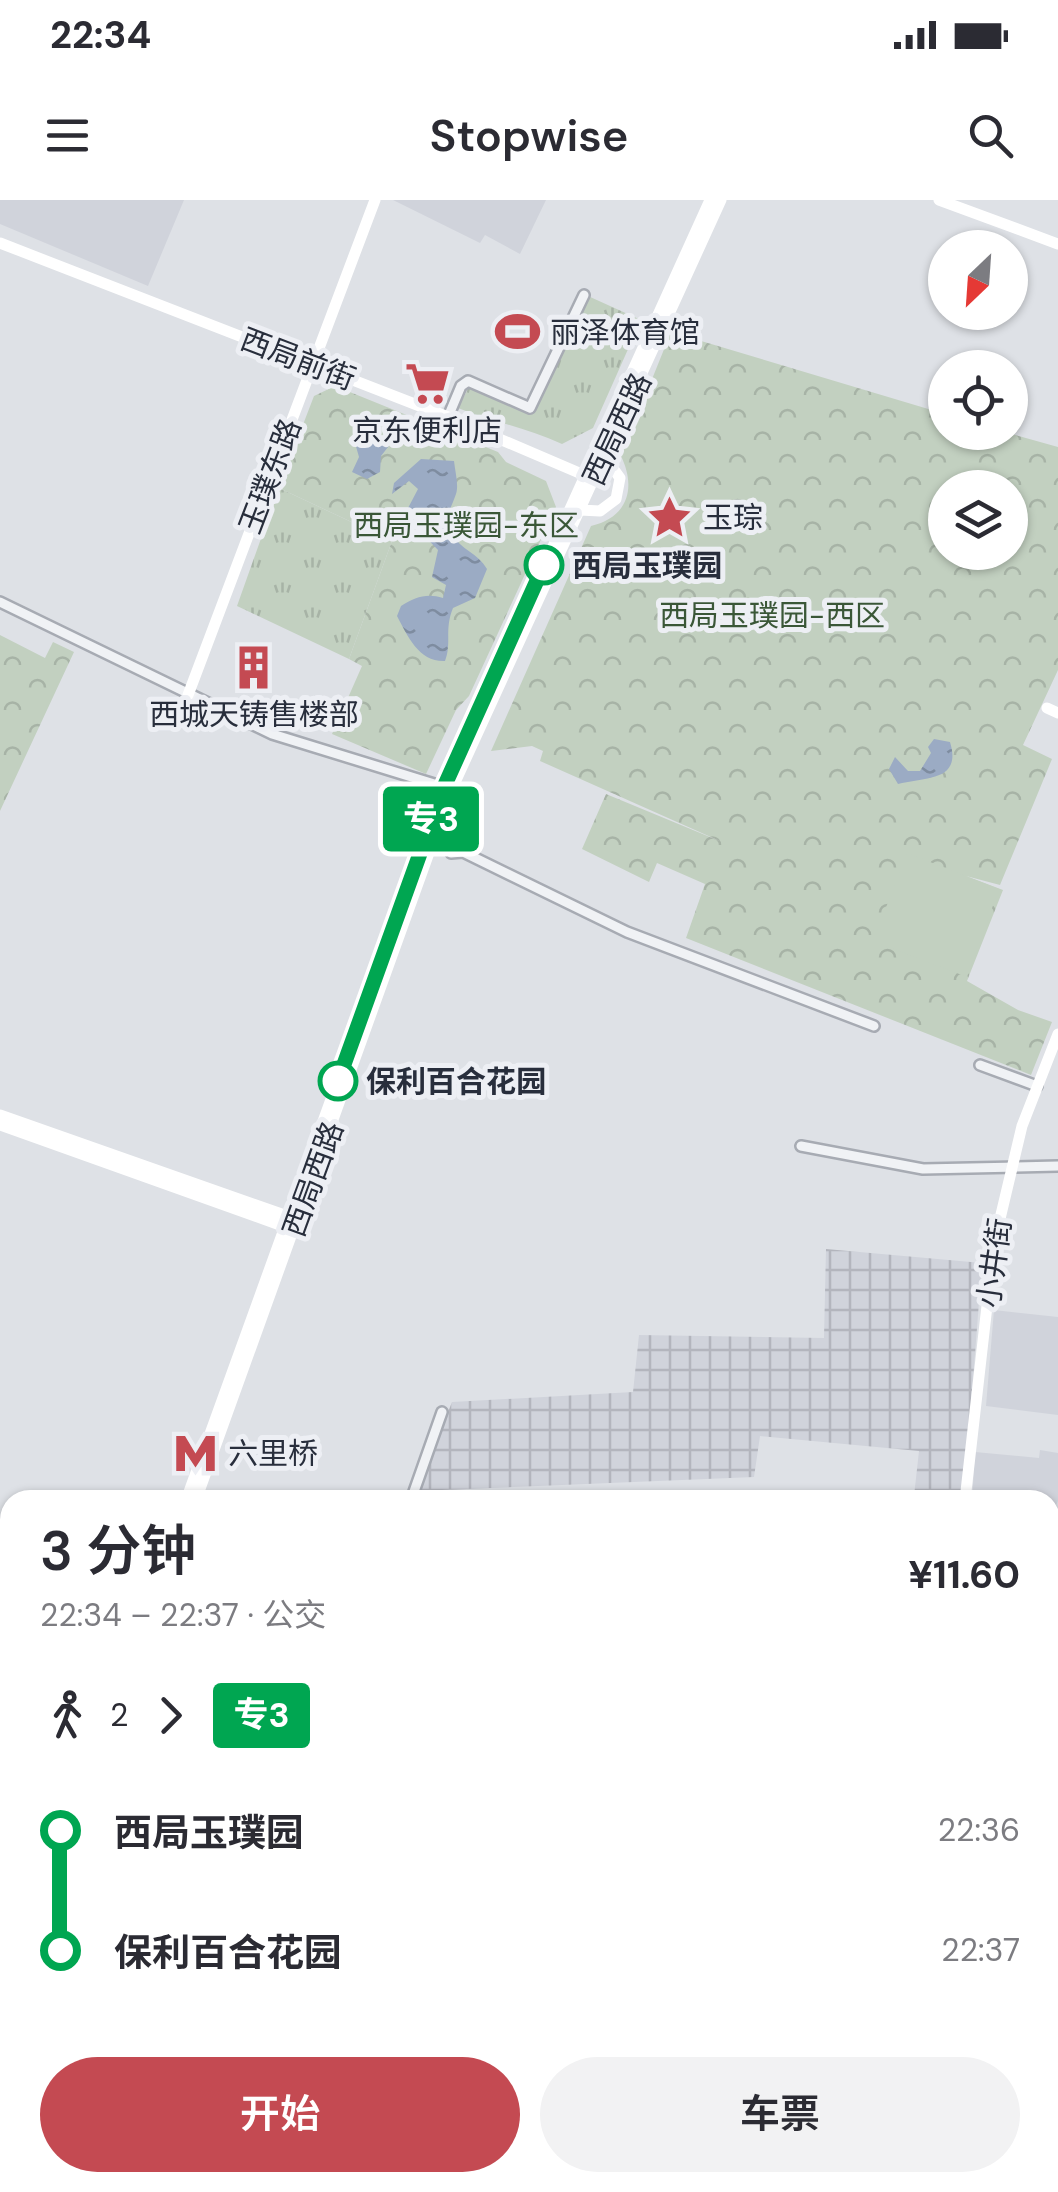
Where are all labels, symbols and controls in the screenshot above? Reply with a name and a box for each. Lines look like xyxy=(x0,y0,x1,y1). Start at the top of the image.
text: 22:34 xyxy=(50,10,151,60)
text: Stopwise xyxy=(430,106,628,165)
icon: menu xyxy=(40,108,95,163)
icon: search xyxy=(963,108,1018,163)
north arrow xyxy=(928,230,1028,330)
map controls xyxy=(928,230,1028,570)
sports icon: 丽泽体育馆 xyxy=(493,308,541,356)
place label: 丽泽体育馆 xyxy=(550,313,700,352)
street label: 西局前街 xyxy=(235,319,361,399)
button: locate xyxy=(928,350,1028,450)
supermarket icon: 京东便利店 xyxy=(403,359,451,407)
street label: 西局西路 xyxy=(574,366,660,492)
place label: 京东便利店 xyxy=(352,411,502,450)
street label: 玉璞东路 xyxy=(230,413,310,539)
button: layers xyxy=(928,470,1028,570)
place icon: 玉琮 xyxy=(646,493,694,541)
place label: 玉琮 xyxy=(703,498,763,537)
park label: 西局玉璞园-东区 xyxy=(353,506,579,545)
marker: 西局玉璞园 xyxy=(525,546,563,584)
place label: 西局玉璞园 xyxy=(572,546,722,585)
park label: 西局玉璞园-西区 xyxy=(659,596,885,635)
building icon: 西城天铸售楼部 xyxy=(230,643,278,691)
place label: 西城天铸售楼部 xyxy=(149,695,359,734)
line badge: 专3 xyxy=(386,786,476,852)
text: 专3 xyxy=(403,796,459,842)
marker: 保利百合花园 xyxy=(319,1062,357,1100)
place label: 保利百合花园 xyxy=(366,1062,546,1101)
street label: 西局西路 xyxy=(274,1116,352,1242)
street label: 小井街 xyxy=(968,1216,1020,1310)
metro station icon: 六里桥 xyxy=(171,1429,219,1477)
place label: 六里桥 xyxy=(228,1434,318,1473)
text: 3 分钟 xyxy=(40,1515,196,1587)
text: ¥11.60 xyxy=(908,1550,1020,1600)
text: 22:34 – 22:37 · 公交 xyxy=(40,1594,326,1636)
icon: walk xyxy=(40,1688,95,1743)
icon: forward xyxy=(143,1688,198,1743)
text: 专3 xyxy=(233,1692,290,1738)
text: 2 xyxy=(110,1694,128,1736)
text: 西局玉璞园 xyxy=(114,1808,304,1858)
text: 22:36 xyxy=(938,1809,1020,1851)
text: 保利百合花园 xyxy=(114,1928,342,1978)
text: 22:37 xyxy=(941,1929,1020,1971)
button: 开始 xyxy=(40,2057,520,2172)
button: 车票 xyxy=(540,2057,1020,2172)

